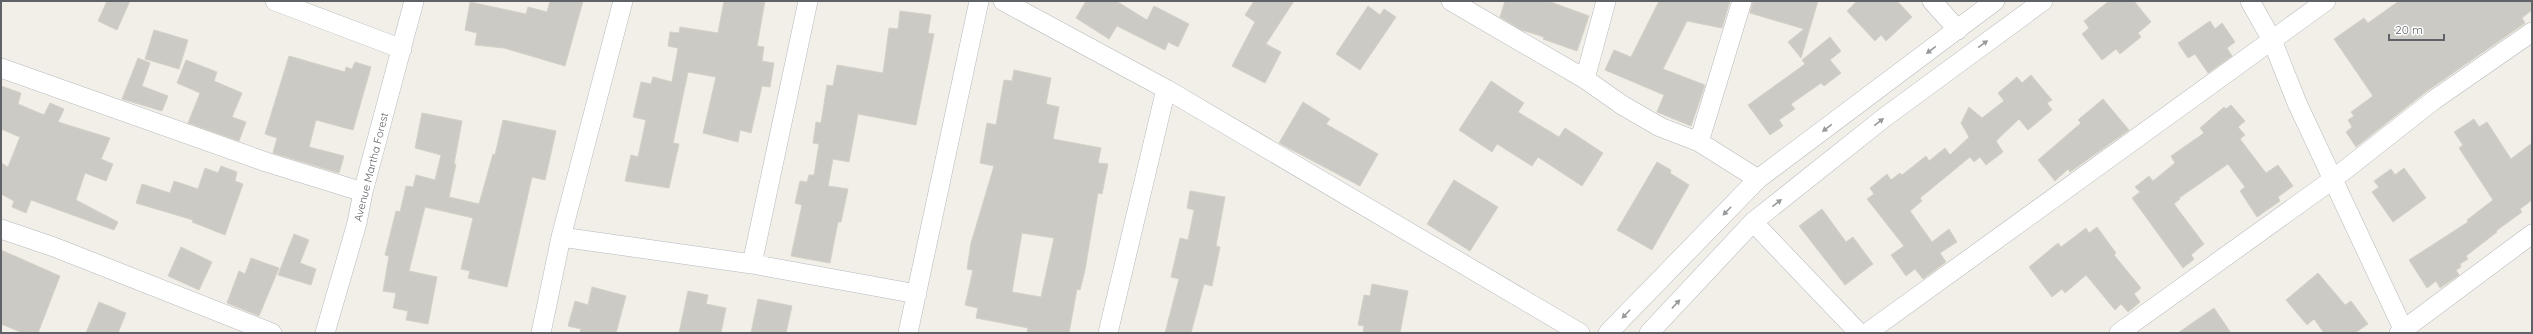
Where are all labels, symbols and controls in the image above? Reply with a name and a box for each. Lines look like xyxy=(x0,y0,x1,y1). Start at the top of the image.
scale bar xyxy=(2389,16,2444,42)
text: 20 m xyxy=(2395,22,2423,37)
one-way arrow xyxy=(1978,40,1989,49)
one-way arrow xyxy=(1926,46,1937,55)
street label: Avenue Martha Forest xyxy=(351,111,391,223)
one-way arrow xyxy=(1873,117,1884,126)
one-way arrow xyxy=(1821,124,1832,132)
one-way arrow xyxy=(1772,198,1783,207)
one-way arrow xyxy=(1722,206,1732,216)
one-way arrow xyxy=(1671,299,1680,310)
one-way arrow xyxy=(1622,309,1631,319)

